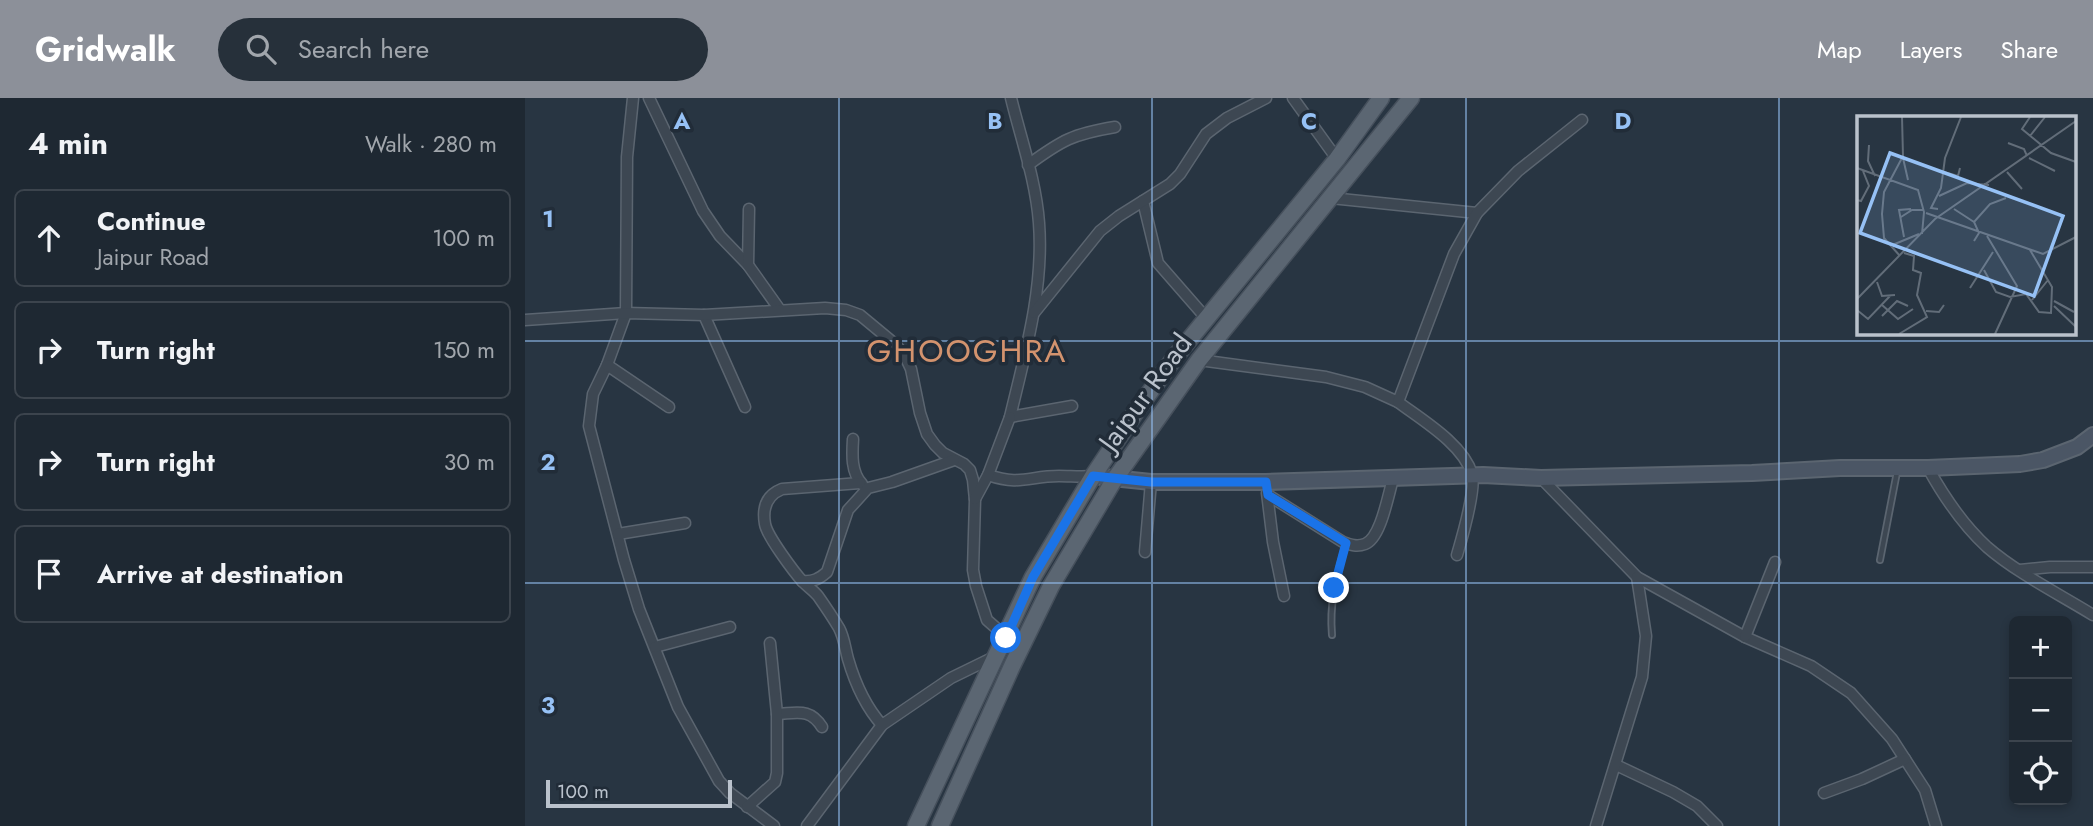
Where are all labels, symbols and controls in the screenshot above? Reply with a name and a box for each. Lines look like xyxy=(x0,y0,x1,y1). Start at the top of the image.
search box xyxy=(218,18,708,81)
text: Gridwalk xyxy=(35,26,176,73)
icon: search xyxy=(242,30,280,68)
text: Search here xyxy=(298,30,429,68)
text: Map xyxy=(1817,32,1862,67)
text: Layers xyxy=(1900,32,1962,67)
text: Share xyxy=(2000,32,2058,67)
text: A xyxy=(673,104,691,138)
text: B xyxy=(987,104,1003,138)
text: C xyxy=(1301,104,1317,138)
text: D xyxy=(1615,104,1632,138)
inset map xyxy=(1857,116,2075,334)
text: 4 min xyxy=(28,122,108,165)
text: Walk · 280 m xyxy=(365,127,497,161)
text: Continue xyxy=(97,202,206,240)
text: 1 xyxy=(542,202,554,236)
icon: ahead xyxy=(30,219,68,257)
text: 100 m xyxy=(432,221,495,255)
text: Jaipur Road xyxy=(97,240,209,274)
street label: Jaipur Road xyxy=(1086,325,1202,463)
district label: GHOOGHRA xyxy=(867,328,1067,374)
icon: right xyxy=(30,331,68,369)
text: Turn right xyxy=(97,331,215,369)
text: 150 m xyxy=(433,333,495,367)
icon: right xyxy=(30,443,68,481)
text: Turn right xyxy=(97,443,215,481)
text: 30 m xyxy=(444,445,495,479)
text: 2 xyxy=(540,445,556,479)
icon: arrive xyxy=(30,555,68,593)
text: Arrive at destination xyxy=(97,555,344,593)
route end xyxy=(1318,572,1349,603)
map controls xyxy=(2009,616,2072,805)
button: + xyxy=(2009,616,2072,679)
route start xyxy=(990,622,1021,653)
button: − xyxy=(2009,679,2072,742)
text: 3 xyxy=(541,688,555,722)
button: locate xyxy=(2009,742,2072,805)
scale bar xyxy=(546,777,731,809)
text: 100 m xyxy=(557,778,609,805)

